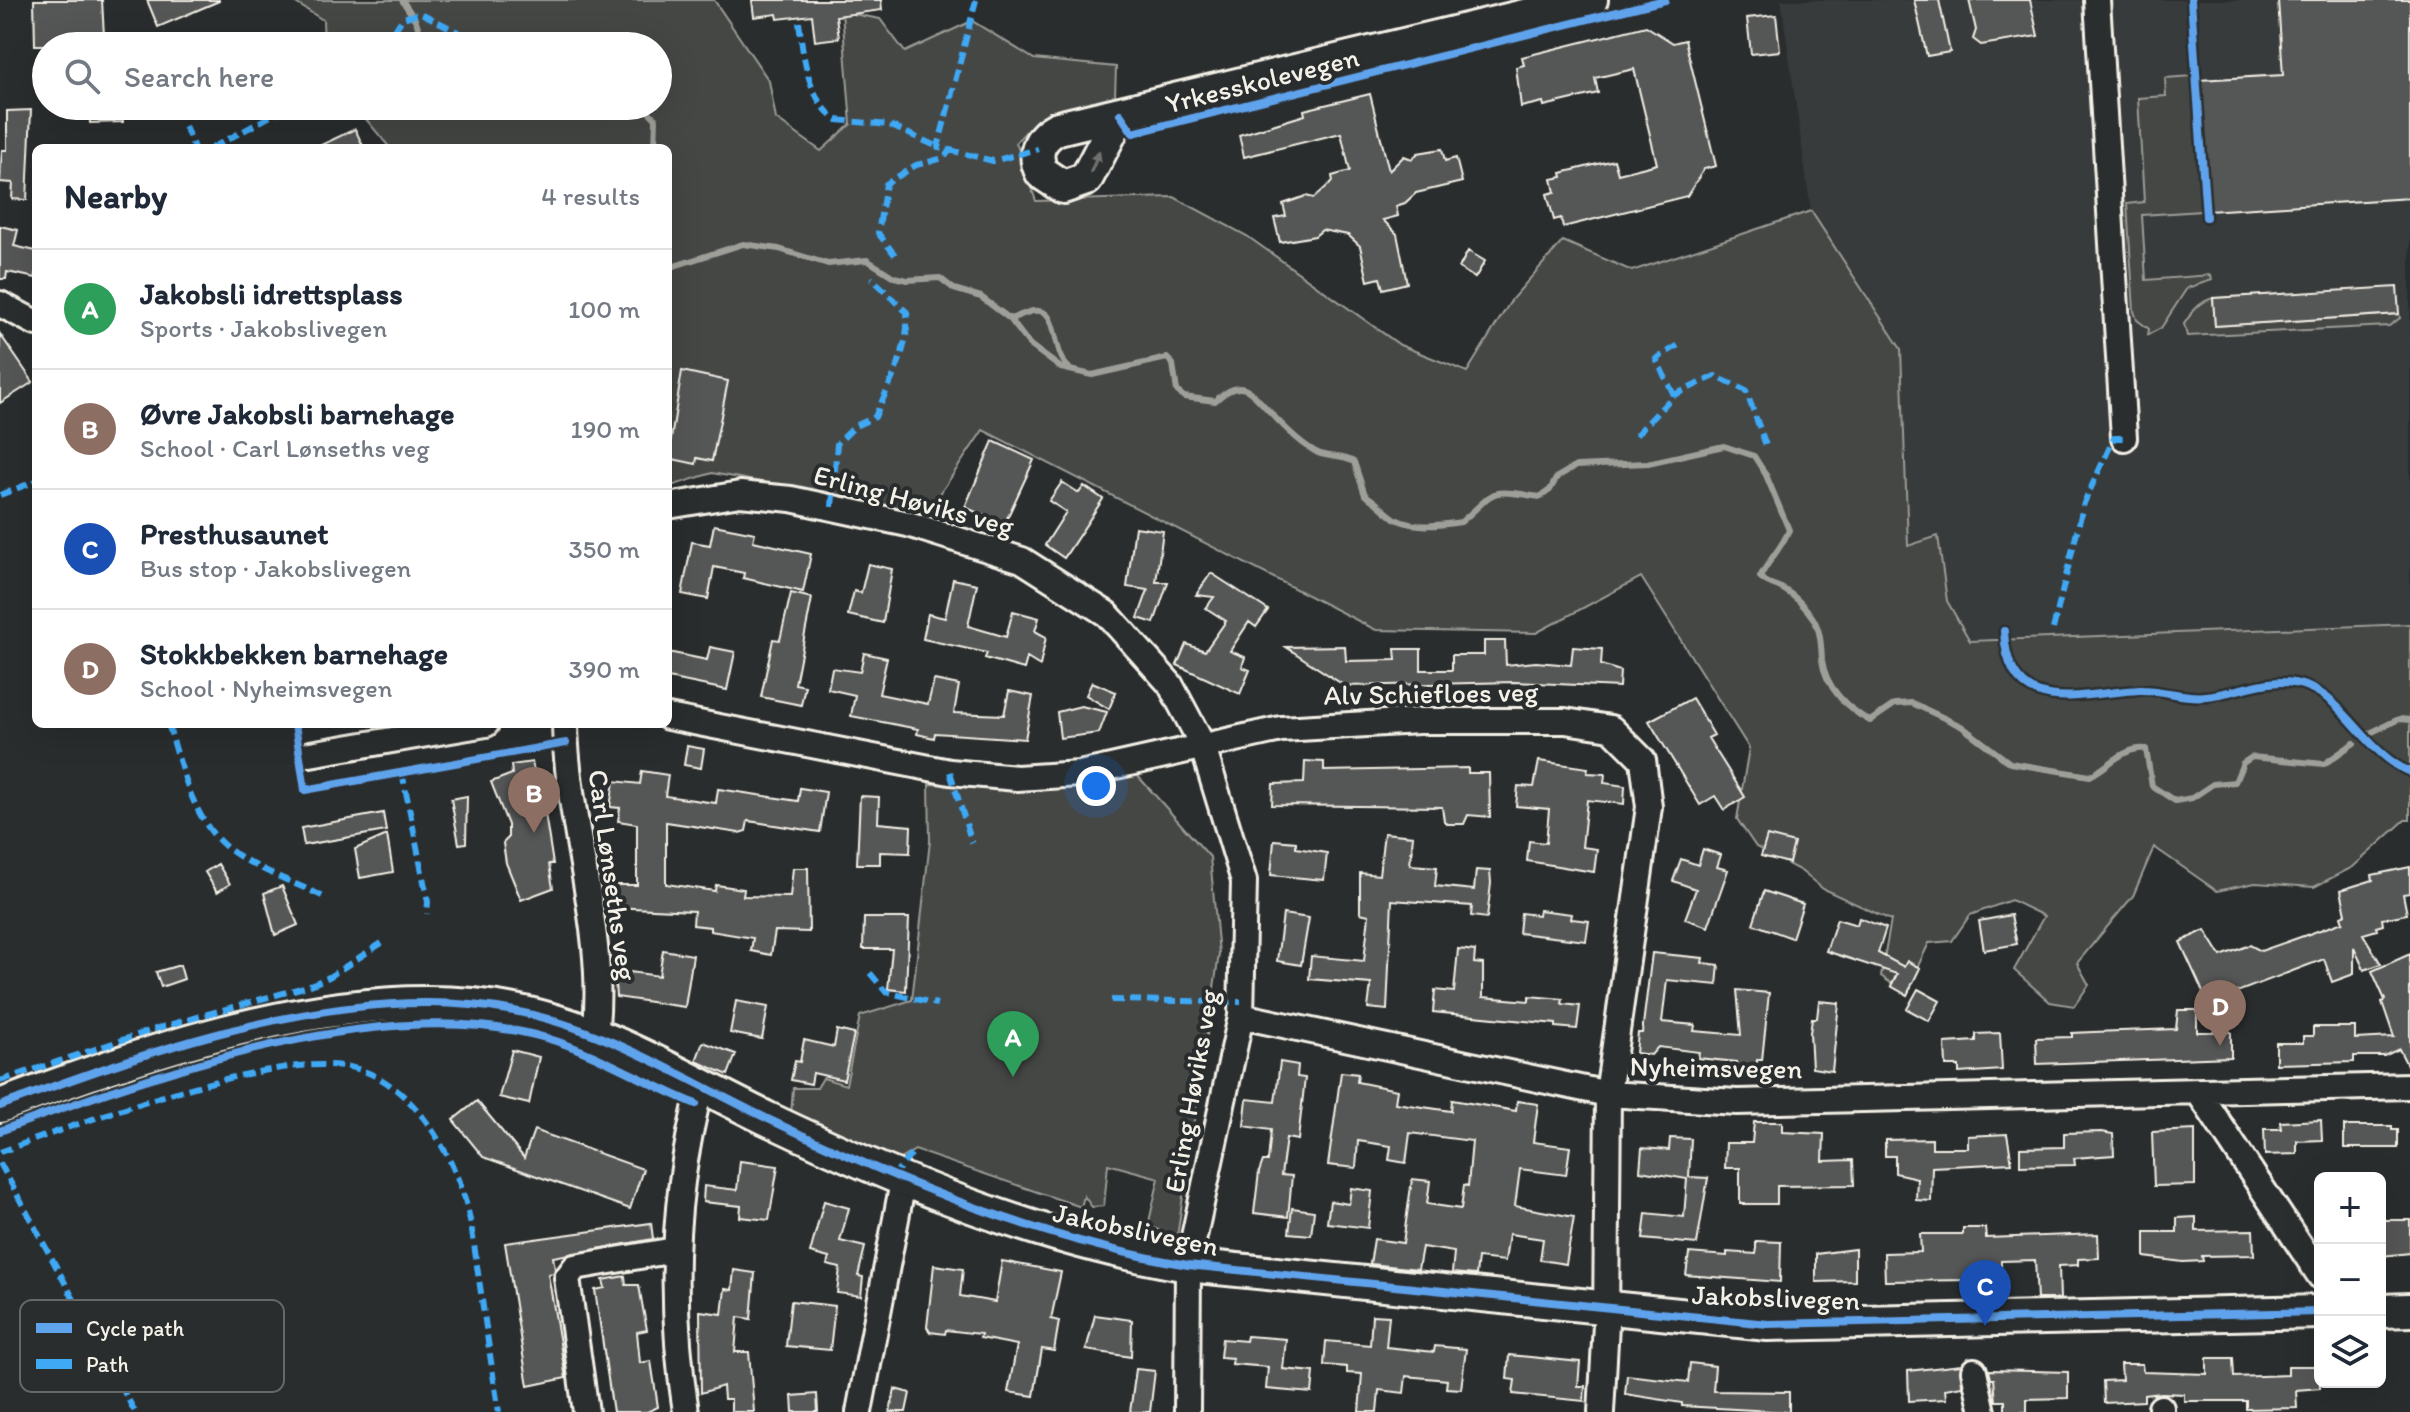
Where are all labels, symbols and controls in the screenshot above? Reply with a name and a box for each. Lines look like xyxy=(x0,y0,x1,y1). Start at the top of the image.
search box xyxy=(32,32,672,120)
street label: Yrkesskolevegen xyxy=(1162,39,1362,120)
icon: search xyxy=(60,54,104,98)
text: Search here xyxy=(124,58,274,95)
one-way arrow xyxy=(1088,150,1101,173)
text: Nearby xyxy=(64,176,167,217)
text: 4 results xyxy=(541,180,640,212)
text: Jakobsli idrettsplass xyxy=(140,275,403,312)
text: A xyxy=(82,293,98,325)
text: 100 m xyxy=(568,293,640,325)
text: Sports · Jakobslivegen xyxy=(140,312,387,344)
text: Øvre Jakobsli barnehage xyxy=(140,395,455,432)
text: B xyxy=(82,413,98,445)
text: 190 m xyxy=(571,413,640,445)
text: School · Carl Lønseths veg xyxy=(140,432,430,464)
street label: Erling Høviks veg xyxy=(810,457,1018,543)
text: Presthusaunet xyxy=(140,515,329,552)
text: C xyxy=(82,533,98,565)
text: 350 m xyxy=(568,533,640,565)
text: Bus stop · Jakobslivegen xyxy=(140,552,411,584)
text: Stokkbekken barnehage xyxy=(140,635,448,672)
text: D xyxy=(81,653,99,685)
text: 390 m xyxy=(568,653,640,685)
text: School · Nyheimsvegen xyxy=(140,672,392,704)
street label: Alv Schiefloes veg xyxy=(1323,674,1539,712)
your location xyxy=(1076,766,1116,806)
pin: B xyxy=(508,767,560,833)
street label: Carl Lønseths veg xyxy=(581,767,645,983)
pin: D xyxy=(2194,980,2246,1046)
street label: Erling Høviks veg xyxy=(1156,986,1226,1195)
pin: A xyxy=(987,1011,1039,1077)
street label: Nyheimsvegen xyxy=(1629,1048,1803,1086)
map controls xyxy=(2314,1172,2386,1388)
button: + xyxy=(2314,1172,2386,1244)
street label: Jakobslivegen xyxy=(1050,1195,1222,1263)
button: − xyxy=(2314,1244,2386,1316)
pin: C xyxy=(1959,1260,2011,1326)
street label: Jakobslivegen xyxy=(1691,1277,1861,1317)
legend xyxy=(20,1300,284,1392)
text: Cycle path xyxy=(86,1315,185,1342)
button: layers xyxy=(2314,1316,2386,1388)
text: Path xyxy=(86,1351,129,1378)

